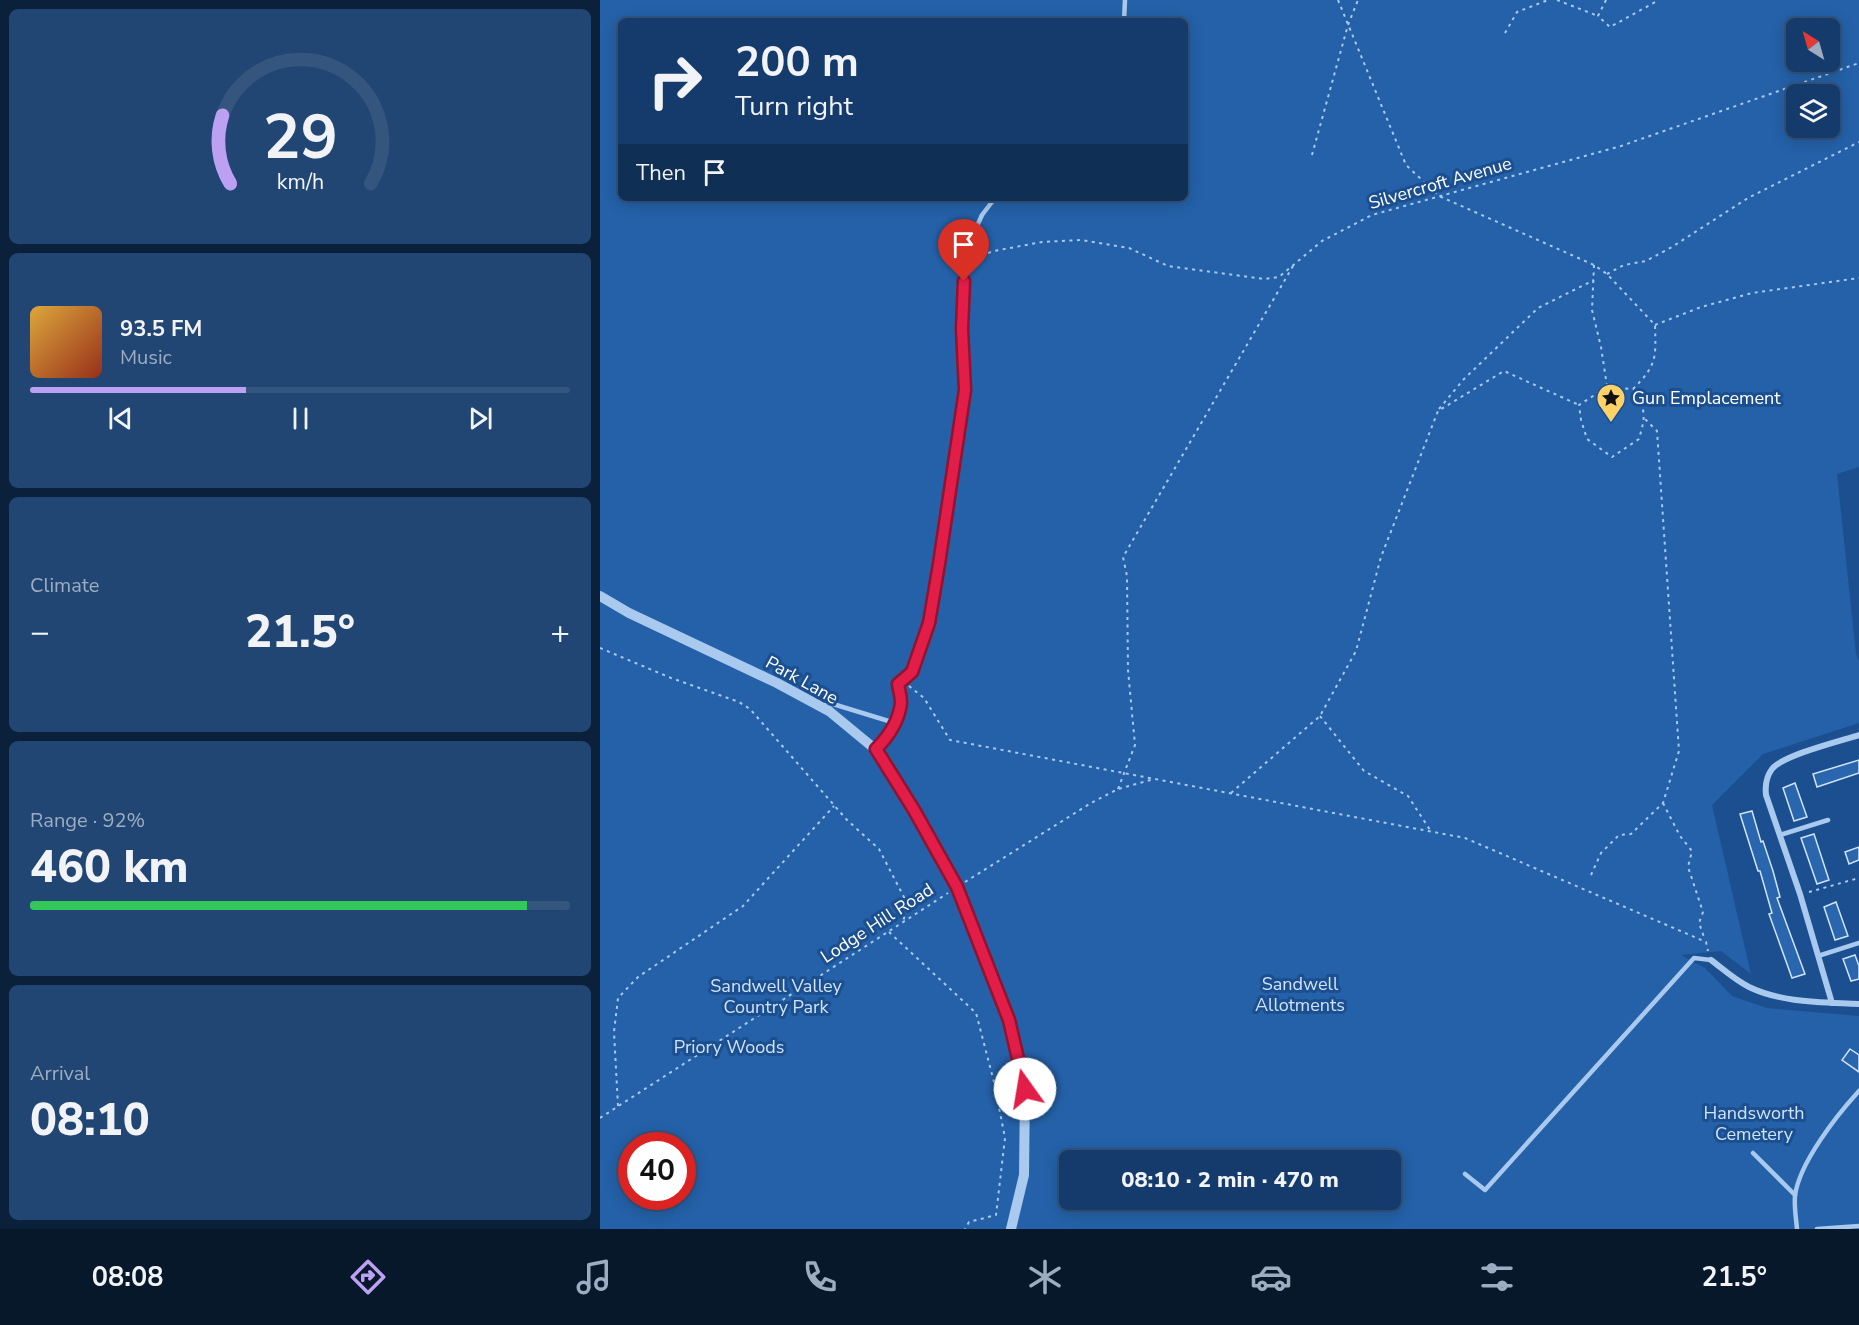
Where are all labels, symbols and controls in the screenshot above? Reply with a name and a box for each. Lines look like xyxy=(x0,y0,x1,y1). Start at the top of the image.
north arrow xyxy=(1786,18,1840,72)
map controls xyxy=(1786,18,1840,138)
text: 200 m xyxy=(735,34,859,91)
icon: right xyxy=(636,42,714,120)
button: layers xyxy=(1786,84,1840,138)
text: Turn right xyxy=(735,88,853,125)
text: 29 xyxy=(263,95,337,180)
street label: Silvercroft Avenue xyxy=(1366,151,1514,215)
icon: arrive xyxy=(698,156,731,189)
text: Then xyxy=(636,158,686,188)
text: km/h xyxy=(276,167,324,197)
pin xyxy=(938,219,989,281)
icon: arrive xyxy=(947,228,980,261)
text: 93.5 FM xyxy=(120,314,202,344)
text: Music xyxy=(120,344,172,371)
place icon: Gun Emplacement xyxy=(1595,382,1627,424)
place label: Gun Emplacement xyxy=(1632,386,1781,410)
icon: previous xyxy=(104,402,137,435)
icon: pause xyxy=(284,402,317,435)
icon: next xyxy=(464,402,497,435)
text: Climate xyxy=(30,572,99,599)
text: 21.5° xyxy=(245,602,355,663)
text: − xyxy=(30,610,50,655)
text: + xyxy=(550,610,570,655)
street label: Park Lane xyxy=(761,650,843,710)
text: Range · 92% xyxy=(30,807,145,834)
text: 460 km xyxy=(30,837,189,898)
street label: Lodge Hill Road xyxy=(816,878,938,968)
park label: Sandwell Allotments xyxy=(1255,972,1345,1017)
park label: Sandwell Valley Country Park xyxy=(710,974,842,1019)
park label: Priory Woods xyxy=(674,1035,784,1059)
position arrow xyxy=(993,1057,1057,1121)
text: Arrival xyxy=(30,1060,90,1087)
text: 08:10 xyxy=(30,1090,150,1151)
park label: Handsworth Cemetery xyxy=(1704,1101,1804,1146)
speed limit sign: 40 xyxy=(618,1132,696,1210)
text: 08:10 · 2 min · 470 m xyxy=(1121,1165,1339,1195)
icon: directions xyxy=(347,1256,389,1298)
icon: music xyxy=(573,1256,615,1298)
icon: phone xyxy=(799,1256,841,1298)
icon: climate xyxy=(1024,1256,1066,1298)
icon: car xyxy=(1250,1256,1292,1298)
icon: filters xyxy=(1476,1256,1518,1298)
text: 08:08 xyxy=(92,1259,163,1296)
text: 21.5° xyxy=(1702,1259,1767,1296)

